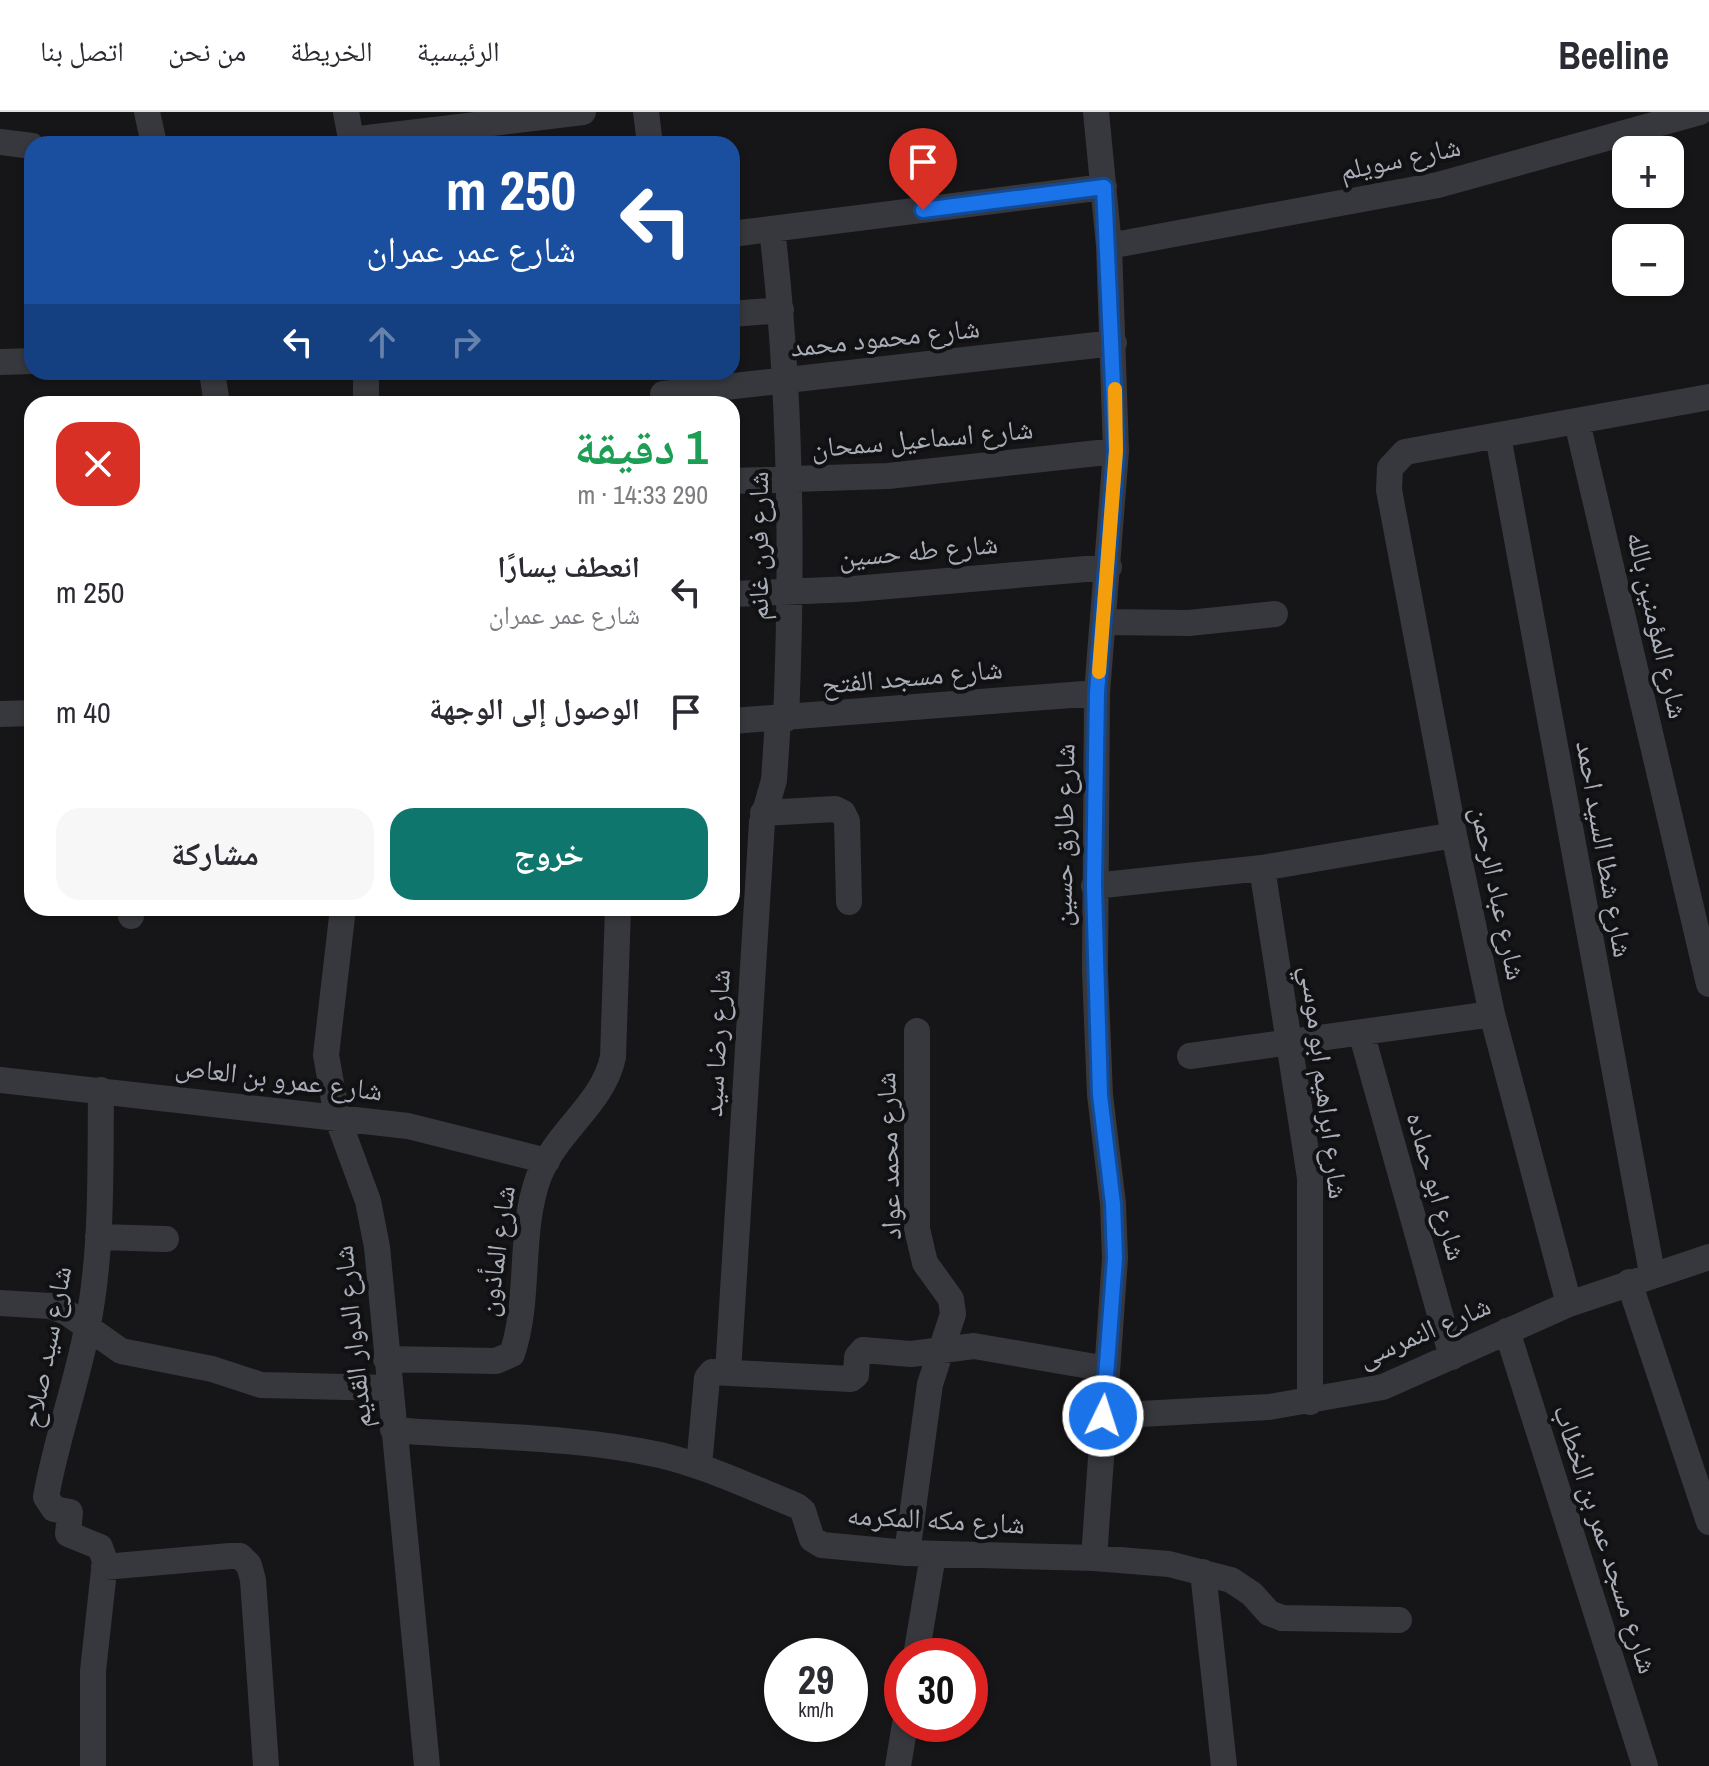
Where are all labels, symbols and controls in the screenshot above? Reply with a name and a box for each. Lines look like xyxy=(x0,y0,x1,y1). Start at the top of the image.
text: Beeline xyxy=(1558,30,1669,81)
text: اتصل بنا xyxy=(40,32,124,70)
text: من نحن xyxy=(168,32,246,70)
text: الخريطة xyxy=(290,32,373,70)
text: الرئيسية xyxy=(417,32,500,70)
street label: شارع سويلم xyxy=(1336,127,1464,189)
pin xyxy=(889,128,957,210)
map controls xyxy=(1612,136,1684,296)
button: + xyxy=(1612,136,1684,208)
icon: arrive xyxy=(901,140,945,184)
text: 250 m xyxy=(446,152,576,227)
icon: left xyxy=(604,168,708,272)
button: − xyxy=(1612,224,1684,296)
text: شارع عمر عمران xyxy=(366,225,576,273)
street label: شارع محمود محمد xyxy=(789,308,981,366)
icon: left xyxy=(276,320,320,364)
icon: ahead xyxy=(360,320,404,364)
icon: right xyxy=(444,320,488,364)
street label: شارع اسماعيل سمحان xyxy=(809,409,1035,467)
text: 1 دقيقة xyxy=(574,414,708,479)
button: close xyxy=(56,422,140,506)
street label: شارع فرن غانم xyxy=(739,471,777,621)
text: 290 m · 14:33 xyxy=(578,477,708,512)
street label: شارع طه حسين xyxy=(837,524,999,576)
street label: شارع المؤمنين بالله xyxy=(1618,528,1698,722)
text: انعطف يسارًا xyxy=(497,546,640,586)
icon: left xyxy=(664,570,708,614)
text: 250 m xyxy=(56,572,124,612)
text: شارع عمر عمران xyxy=(489,597,640,632)
street label: شارع مسجد الفتح xyxy=(820,649,1004,703)
text: الوصول إلى الوجهة xyxy=(429,688,640,728)
icon: arrive xyxy=(664,690,708,734)
text: 40 m xyxy=(56,692,111,732)
street label: شارع شطا السيد احمد xyxy=(1567,738,1643,960)
street label: شارع طارق حسين xyxy=(1042,743,1084,927)
street label: شارع عباد الرحمن xyxy=(1462,803,1536,983)
button: مشاركة xyxy=(56,808,374,900)
button: خروج xyxy=(390,808,708,900)
street label: شارع ابراهيم ابو موسي xyxy=(1288,963,1358,1201)
street label: شارع رضا سيد xyxy=(693,968,739,1118)
street label: شارع عمرو بن العاص xyxy=(173,1046,385,1110)
street label: شارع محمد عواد xyxy=(866,1072,910,1240)
street label: شارع ابو حماده xyxy=(1398,1107,1476,1265)
street label: شارع المأذون xyxy=(468,1183,524,1319)
street label: شارع الدوار القديم xyxy=(324,1244,380,1430)
street label: شارع سيد صلاح xyxy=(12,1263,80,1431)
street label: شارع النمرسى xyxy=(1352,1286,1496,1376)
position arrow xyxy=(1061,1374,1145,1458)
street label: شارع مسجد عمر بن الخطاب xyxy=(1545,1400,1667,1678)
street label: شارع مكه المكرمه xyxy=(846,1495,1026,1543)
speed limit sign: 30 xyxy=(884,1638,988,1742)
text: 29 xyxy=(798,1653,834,1706)
text: km/h xyxy=(798,1696,834,1723)

